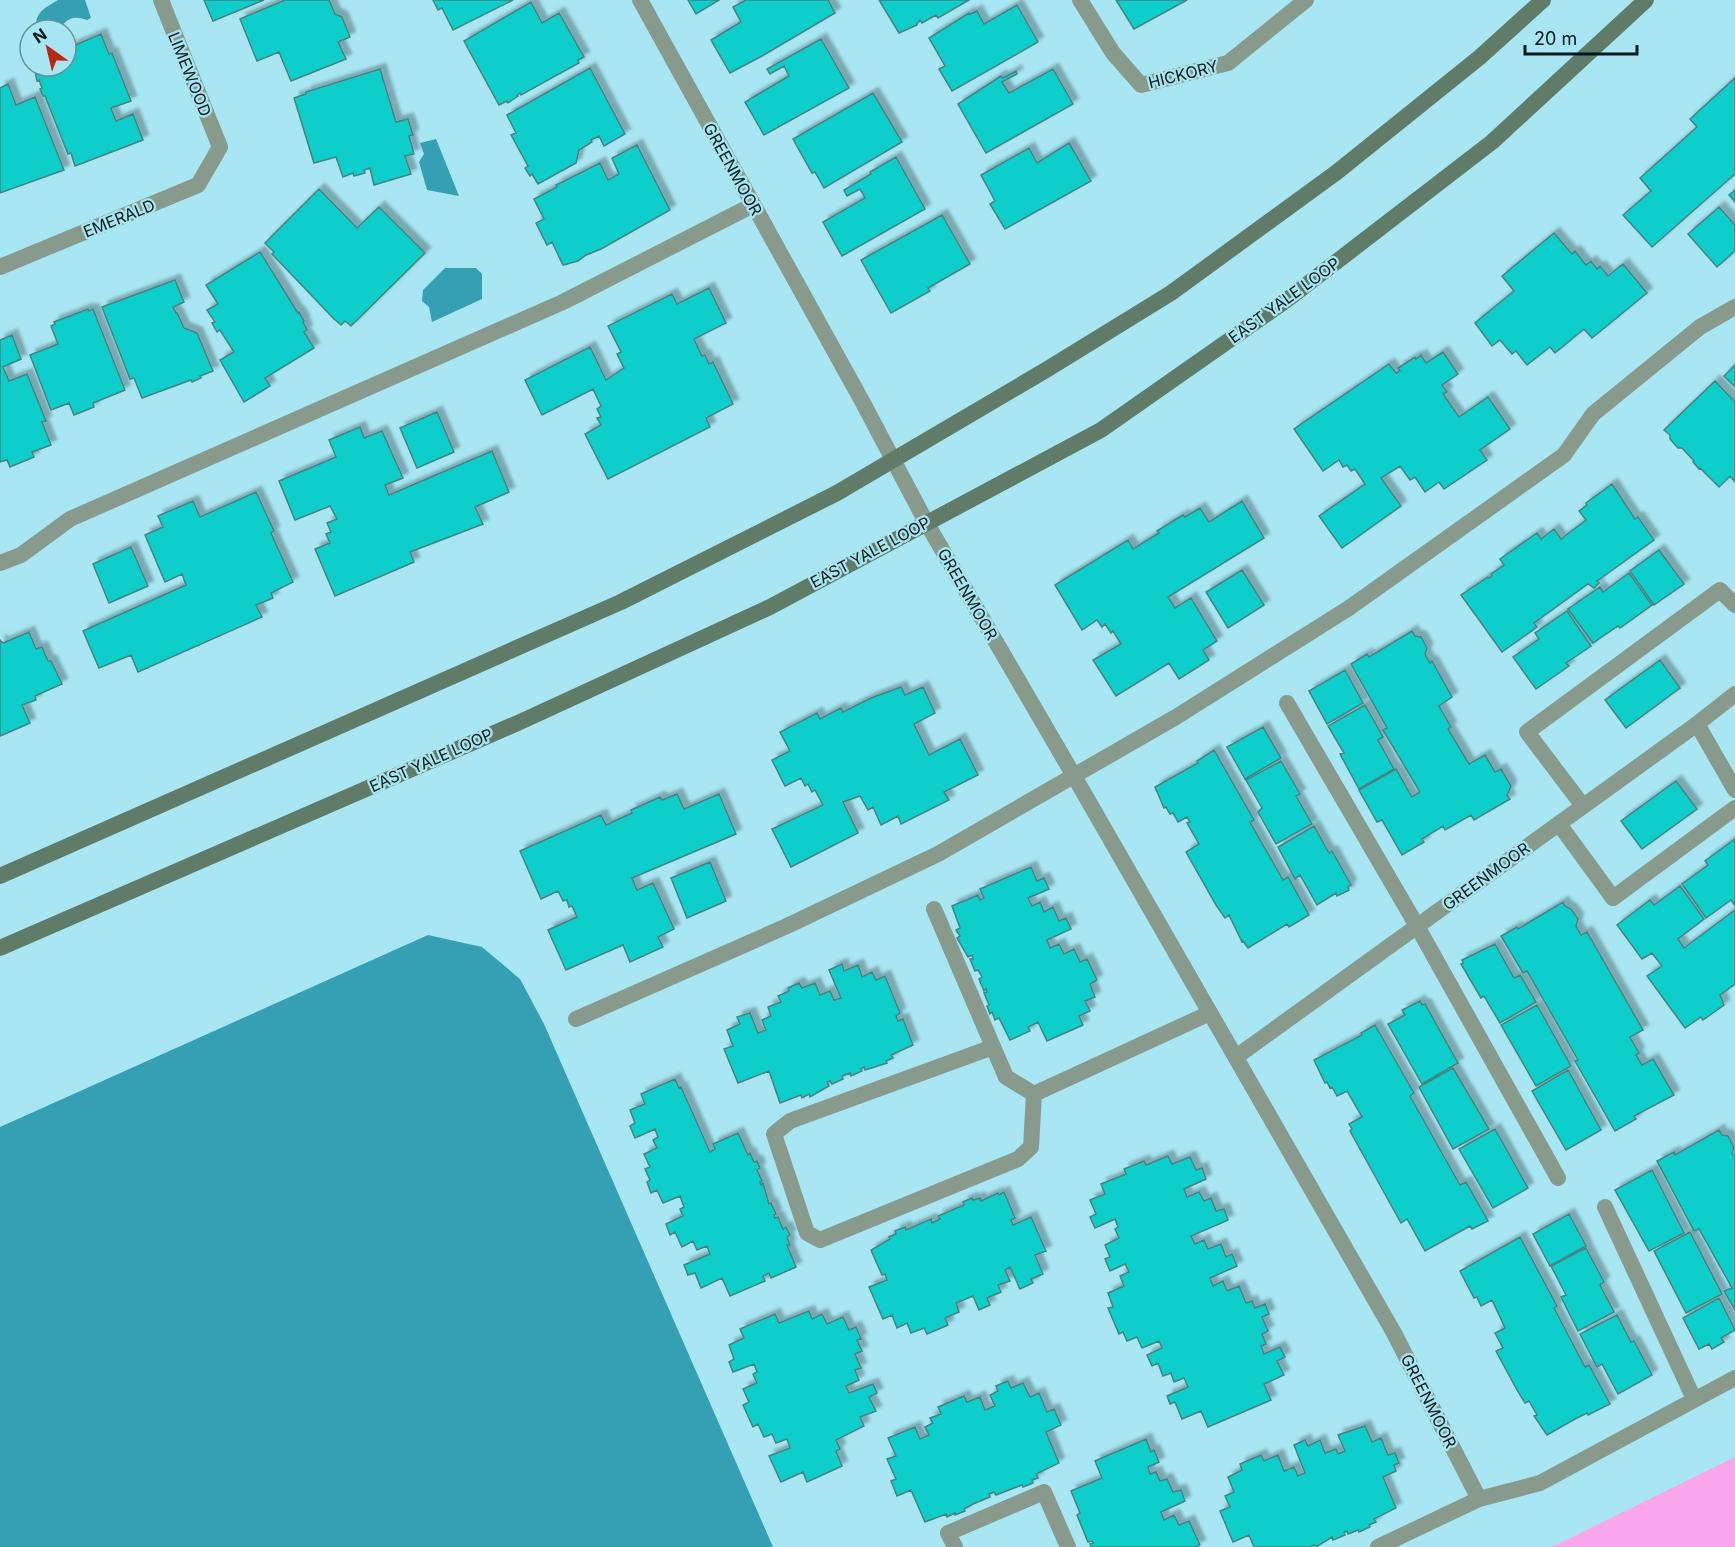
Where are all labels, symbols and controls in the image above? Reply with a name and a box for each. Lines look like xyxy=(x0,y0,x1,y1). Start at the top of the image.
north arrow xyxy=(18,18,78,78)
scale bar xyxy=(1525,18,1638,56)
text: N xyxy=(29,24,50,47)
text: 20 m xyxy=(1534,28,1577,49)
street label: LIMEWOOD xyxy=(164,29,216,119)
street label: HICKORY xyxy=(1146,56,1220,92)
street label: GREENMOOR xyxy=(699,119,767,219)
street label: EMERALD xyxy=(80,195,158,241)
street label: EAST YALE LOOP xyxy=(1224,253,1344,347)
street label: EAST YALE LOOP xyxy=(807,512,933,592)
street label: GREENMOOR xyxy=(934,545,1002,643)
street label: EAST YALE LOOP xyxy=(366,724,496,796)
street label: GREENMOOR xyxy=(1439,838,1533,914)
street label: GREENMOOR xyxy=(1397,1351,1461,1451)

